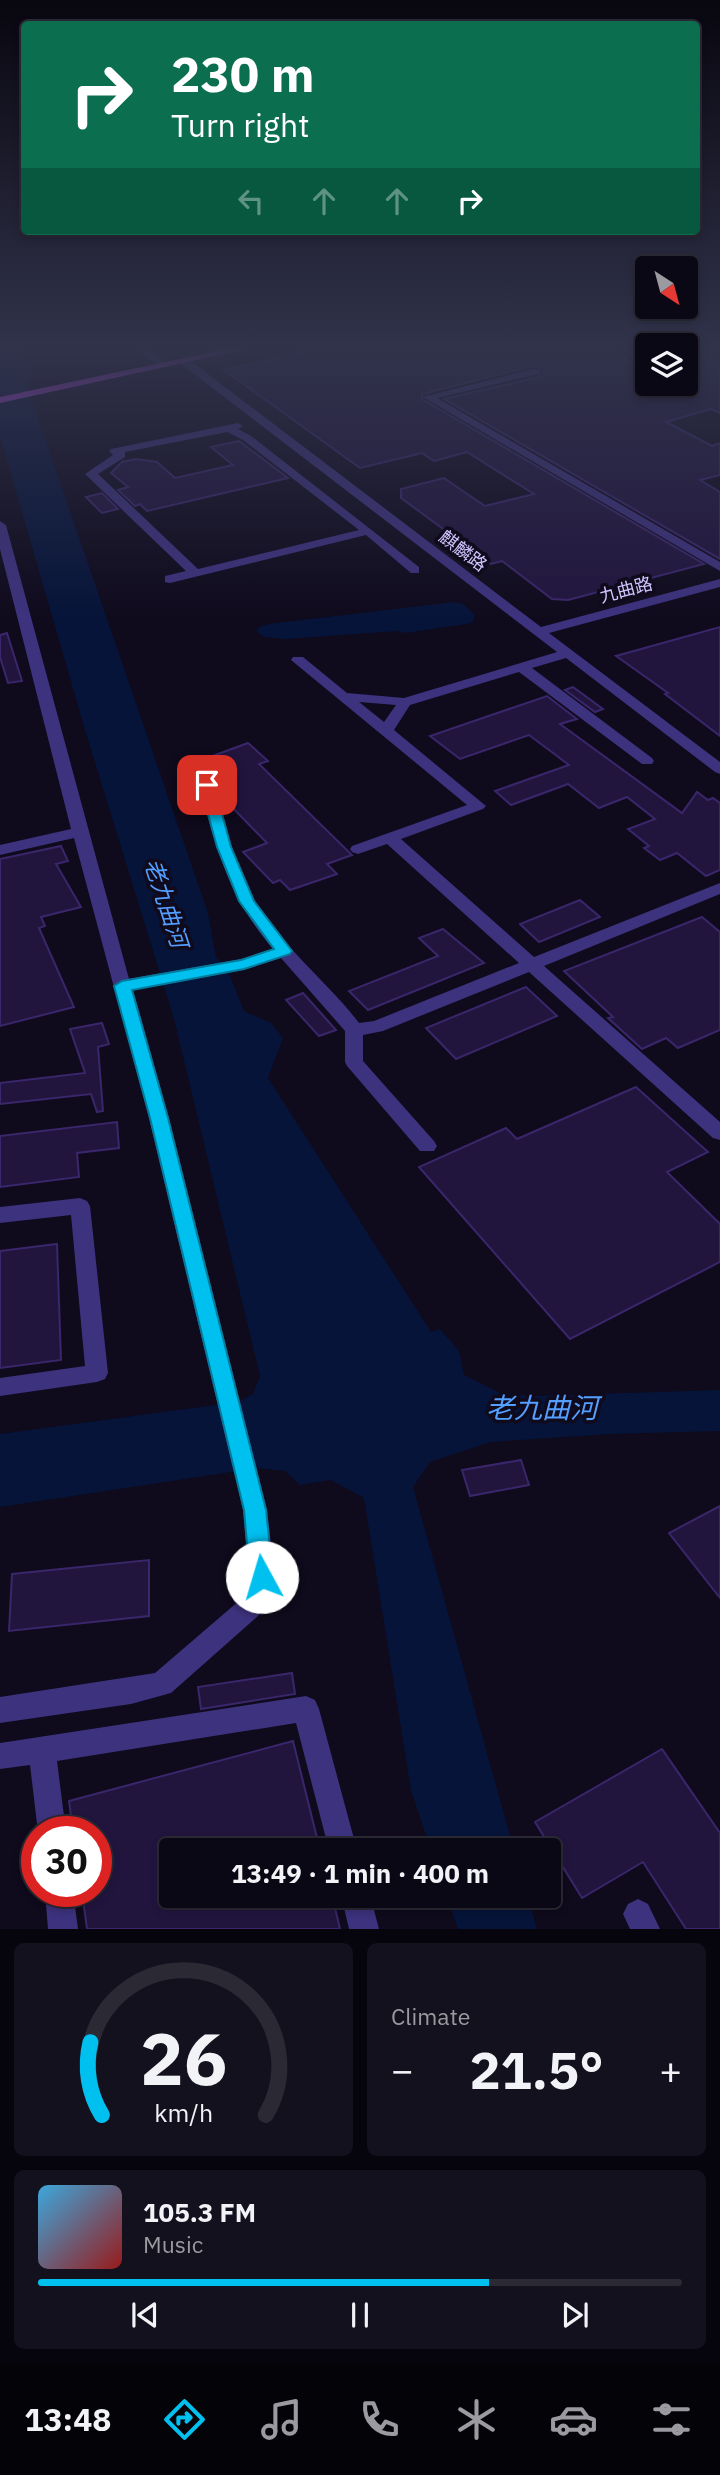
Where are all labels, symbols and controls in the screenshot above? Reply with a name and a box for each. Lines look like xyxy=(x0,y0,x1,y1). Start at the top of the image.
text: 230 m xyxy=(171,42,315,105)
icon: right xyxy=(56,49,147,140)
text: Turn right xyxy=(171,104,309,146)
icon: left xyxy=(232,182,270,220)
icon: ahead xyxy=(305,182,343,220)
icon: ahead xyxy=(378,182,416,220)
icon: right xyxy=(451,182,489,220)
north arrow xyxy=(635,256,698,318)
map controls xyxy=(635,256,698,396)
button: layers xyxy=(635,333,698,396)
street label: 麒麟路 xyxy=(435,525,492,576)
street label: 九曲路 xyxy=(597,571,655,608)
pin xyxy=(177,755,237,815)
icon: arrive xyxy=(188,766,226,804)
water label: 老九曲河 xyxy=(138,854,197,955)
water label: 老九曲河 xyxy=(486,1389,603,1426)
position arrow xyxy=(225,1540,299,1614)
speed limit sign: 30 xyxy=(21,1816,112,1907)
text: 13:49 · 1 min · 400 m xyxy=(231,1856,489,1890)
text: Climate xyxy=(391,2001,470,2031)
text: 26 xyxy=(140,2011,227,2106)
text: 21.5° xyxy=(469,2036,604,2103)
text: − xyxy=(391,2045,414,2094)
text: + xyxy=(659,2045,682,2094)
text: km/h xyxy=(154,2096,213,2129)
text: 105.3 FM xyxy=(143,2195,256,2229)
text: Music xyxy=(143,2229,203,2259)
icon: previous xyxy=(126,2296,164,2334)
icon: pause xyxy=(341,2296,379,2334)
icon: next xyxy=(556,2296,594,2334)
icon: directions xyxy=(160,2395,209,2444)
icon: music xyxy=(257,2395,306,2444)
icon: phone xyxy=(355,2395,404,2444)
icon: climate xyxy=(452,2395,501,2444)
icon: car xyxy=(549,2395,598,2444)
icon: filters xyxy=(647,2395,696,2444)
text: 13:48 xyxy=(24,2398,112,2440)

